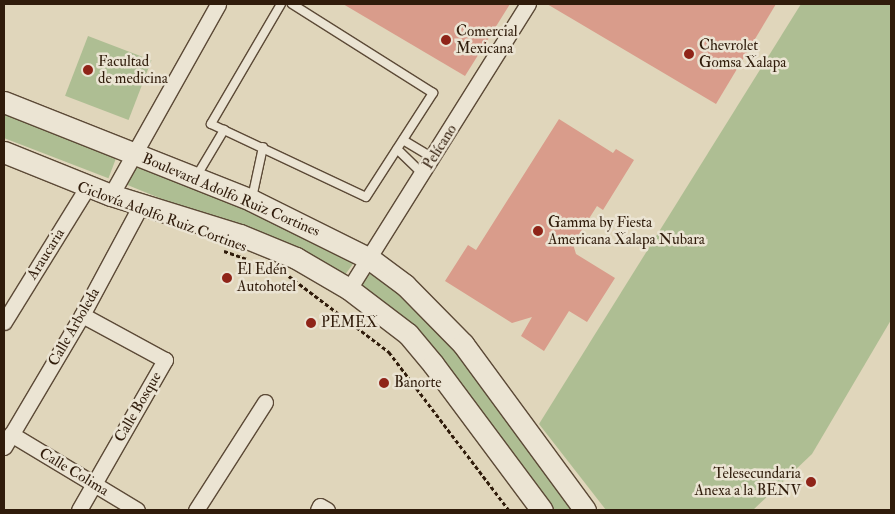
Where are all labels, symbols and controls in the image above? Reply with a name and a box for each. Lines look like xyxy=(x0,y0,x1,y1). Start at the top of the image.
place label: Comercial Mexicana xyxy=(456,22,518,57)
marker: Comercial Mexicana xyxy=(440,34,452,46)
place label: Chevrolet Gomsa Xalapa xyxy=(699,36,786,71)
marker: Chevrolet Gomsa Xalapa xyxy=(683,48,695,60)
place label: Facultad de medicina xyxy=(98,52,168,87)
marker: Facultad de medicina xyxy=(82,64,94,76)
street label: Pelícano xyxy=(419,121,461,173)
street label: Boulevard Adolfo Ruiz Cortines xyxy=(140,149,322,241)
street label: Ciclovía Adolfo Ruiz Cortines xyxy=(75,178,249,256)
place label: Gamma by Fiesta Americana Xalapa Nubara xyxy=(548,213,705,248)
street label: Araucaria xyxy=(23,225,69,283)
marker: Gamma by Fiesta Americana Xalapa Nubara xyxy=(532,225,544,237)
place label: El Edén Autohotel xyxy=(237,260,296,295)
marker: El Edén Autohotel xyxy=(221,272,233,284)
street label: Calle Arboleda xyxy=(44,285,104,369)
place label: PEMEX xyxy=(321,314,377,332)
marker: PEMEX xyxy=(305,317,317,329)
street label: Calle Bosque xyxy=(111,369,165,445)
place label: Banorte xyxy=(394,374,442,392)
marker: Banorte xyxy=(378,377,390,389)
street label: Calle Colima xyxy=(36,444,112,500)
place label: Telesecundaria Anexa a la BENV xyxy=(694,464,801,499)
marker: Telesecundaria Anexa a la BENV xyxy=(805,476,817,488)

